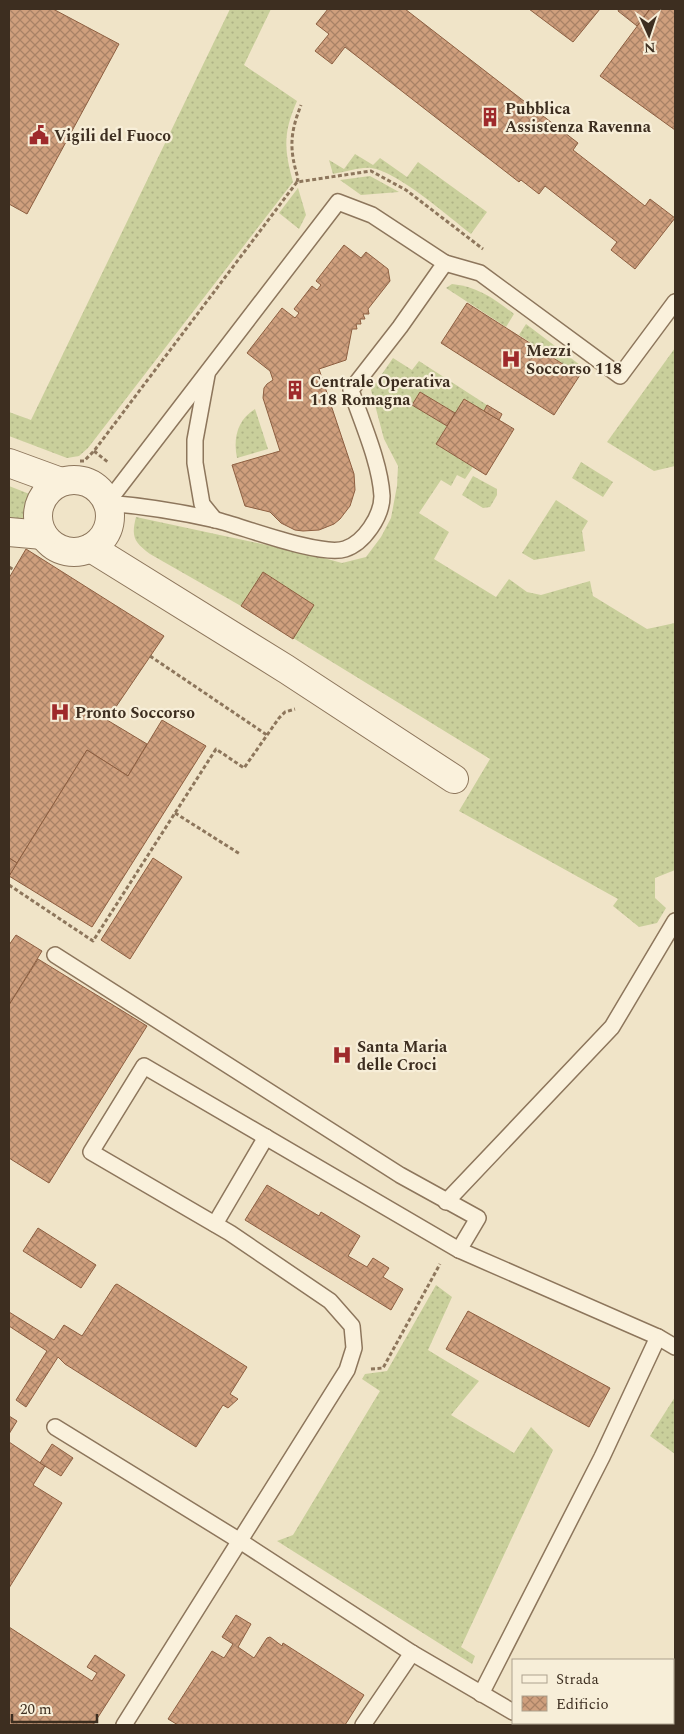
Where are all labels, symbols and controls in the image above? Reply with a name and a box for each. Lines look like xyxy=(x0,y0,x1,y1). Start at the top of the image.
north arrow xyxy=(624,10,674,60)
text: N xyxy=(643,37,656,58)
place label: Pubblica Assistenza Ravenna xyxy=(505,97,652,139)
building icon: Pubblica Assistenza Ravenna xyxy=(479,106,501,128)
public building icon: Vigili del Fuoco xyxy=(28,124,50,146)
place label: Vigili del Fuoco xyxy=(54,124,171,148)
place label: Mezzi Soccorso 118 xyxy=(526,339,622,381)
hospital icon: Mezzi Soccorso 118 xyxy=(500,348,522,370)
place label: Centrale Operativa 118 Romagna xyxy=(310,370,451,412)
building icon: Centrale Operativa 118 Romagna xyxy=(284,379,306,401)
hospital icon: Pronto Soccorso xyxy=(49,701,71,723)
place label: Pronto Soccorso xyxy=(75,701,195,725)
place label: Santa Maria delle Croci xyxy=(357,1035,448,1077)
hospital icon: Santa Maria delle Croci xyxy=(331,1044,353,1066)
legend xyxy=(512,1659,674,1724)
text: Strada xyxy=(556,1668,599,1691)
scale bar xyxy=(12,1692,98,1724)
text: Edificio xyxy=(556,1693,609,1716)
text: 20 m xyxy=(20,1698,52,1721)

